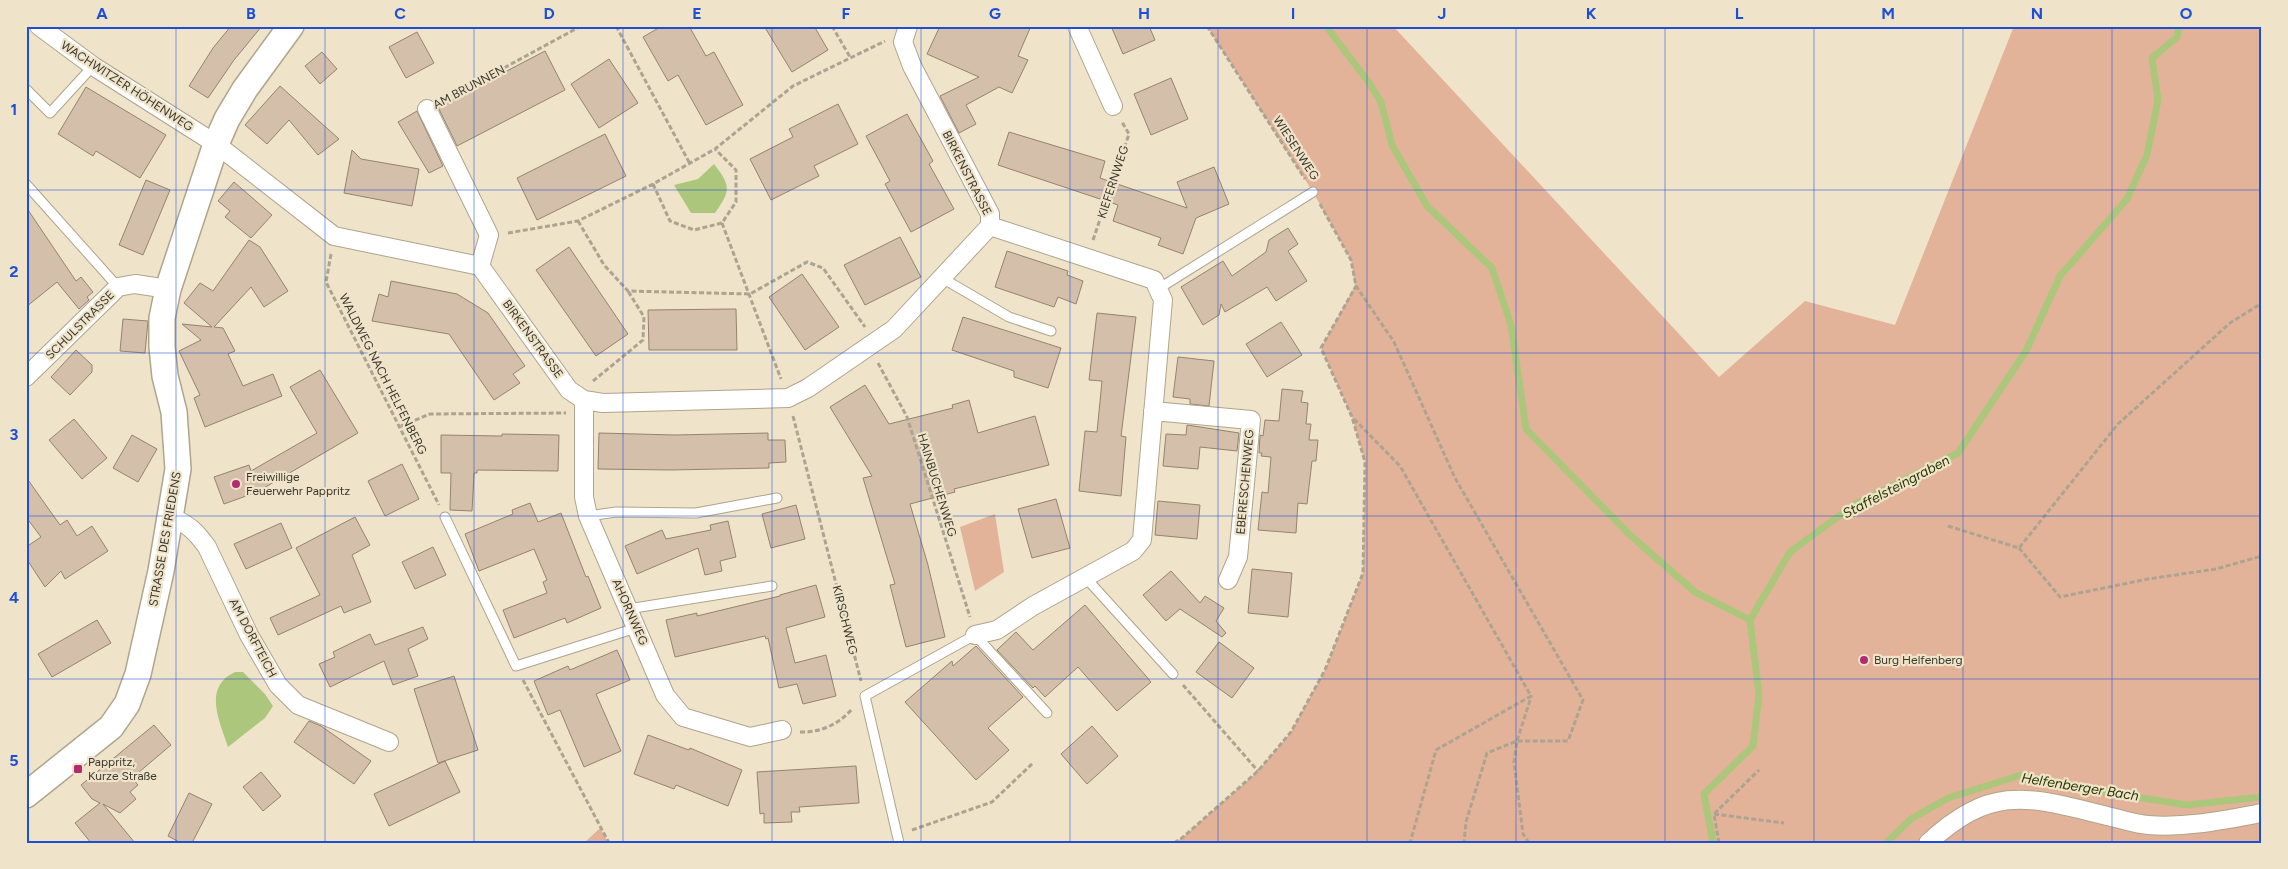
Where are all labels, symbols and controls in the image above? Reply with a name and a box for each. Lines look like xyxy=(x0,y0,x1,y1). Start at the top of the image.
text: A xyxy=(96,4,108,23)
text: B xyxy=(246,4,256,23)
text: C xyxy=(394,4,406,23)
text: D xyxy=(543,4,555,23)
text: E xyxy=(692,4,702,23)
text: F xyxy=(842,4,851,23)
text: G xyxy=(989,4,1001,23)
text: H xyxy=(1138,4,1150,23)
text: I xyxy=(1291,4,1295,23)
text: J xyxy=(1438,4,1446,23)
text: K xyxy=(1586,4,1597,23)
text: L xyxy=(1735,4,1744,23)
text: M xyxy=(1881,4,1895,23)
text: N xyxy=(2031,4,2043,23)
text: O xyxy=(2180,4,2193,23)
street label: WACHWITZER HÖHENWEG xyxy=(58,38,196,134)
street label: AM BRUNNEN xyxy=(431,62,507,112)
text: 1 xyxy=(11,100,17,119)
street label: WIESENWEG xyxy=(1270,113,1322,183)
street label: BIRKENSTRASSE xyxy=(940,128,994,218)
street label: KIEFERNWEG xyxy=(1095,144,1131,220)
text: 2 xyxy=(9,262,19,281)
street label: SCHULSTRASSE xyxy=(43,288,117,362)
street label: WALDWEG NACH HELFENBERG xyxy=(336,291,430,457)
street label: BIRKENSTRASSE xyxy=(500,297,566,381)
text: 3 xyxy=(10,425,19,444)
street label: EBERESCHENWEG xyxy=(1233,429,1257,535)
street label: HAINBUCHENWEG xyxy=(915,432,959,538)
water label: Staffelsteingraben xyxy=(1840,452,1953,522)
place label: Freiwillige Feuerwehr Pappritz xyxy=(246,470,350,498)
street label: STRASSE DES FRIEDENS xyxy=(146,471,184,607)
marker: Freiwillige Feuerwehr Pappritz xyxy=(230,478,242,490)
street label: AHORNWEG xyxy=(609,577,651,647)
street label: KIRSCHWEG xyxy=(830,584,860,656)
text: 4 xyxy=(9,588,19,607)
street label: AM DORFTEICH xyxy=(226,596,280,680)
place label: Burg Helfenberg xyxy=(1874,653,1963,667)
marker: Burg Helfenberg xyxy=(1858,654,1870,666)
text: 5 xyxy=(9,751,19,770)
place label: Pappritz, Kurze Straße xyxy=(88,755,157,783)
marker: Pappritz, Kurze Straße xyxy=(72,763,84,775)
water label: Helfenberger Bach xyxy=(2020,769,2140,805)

